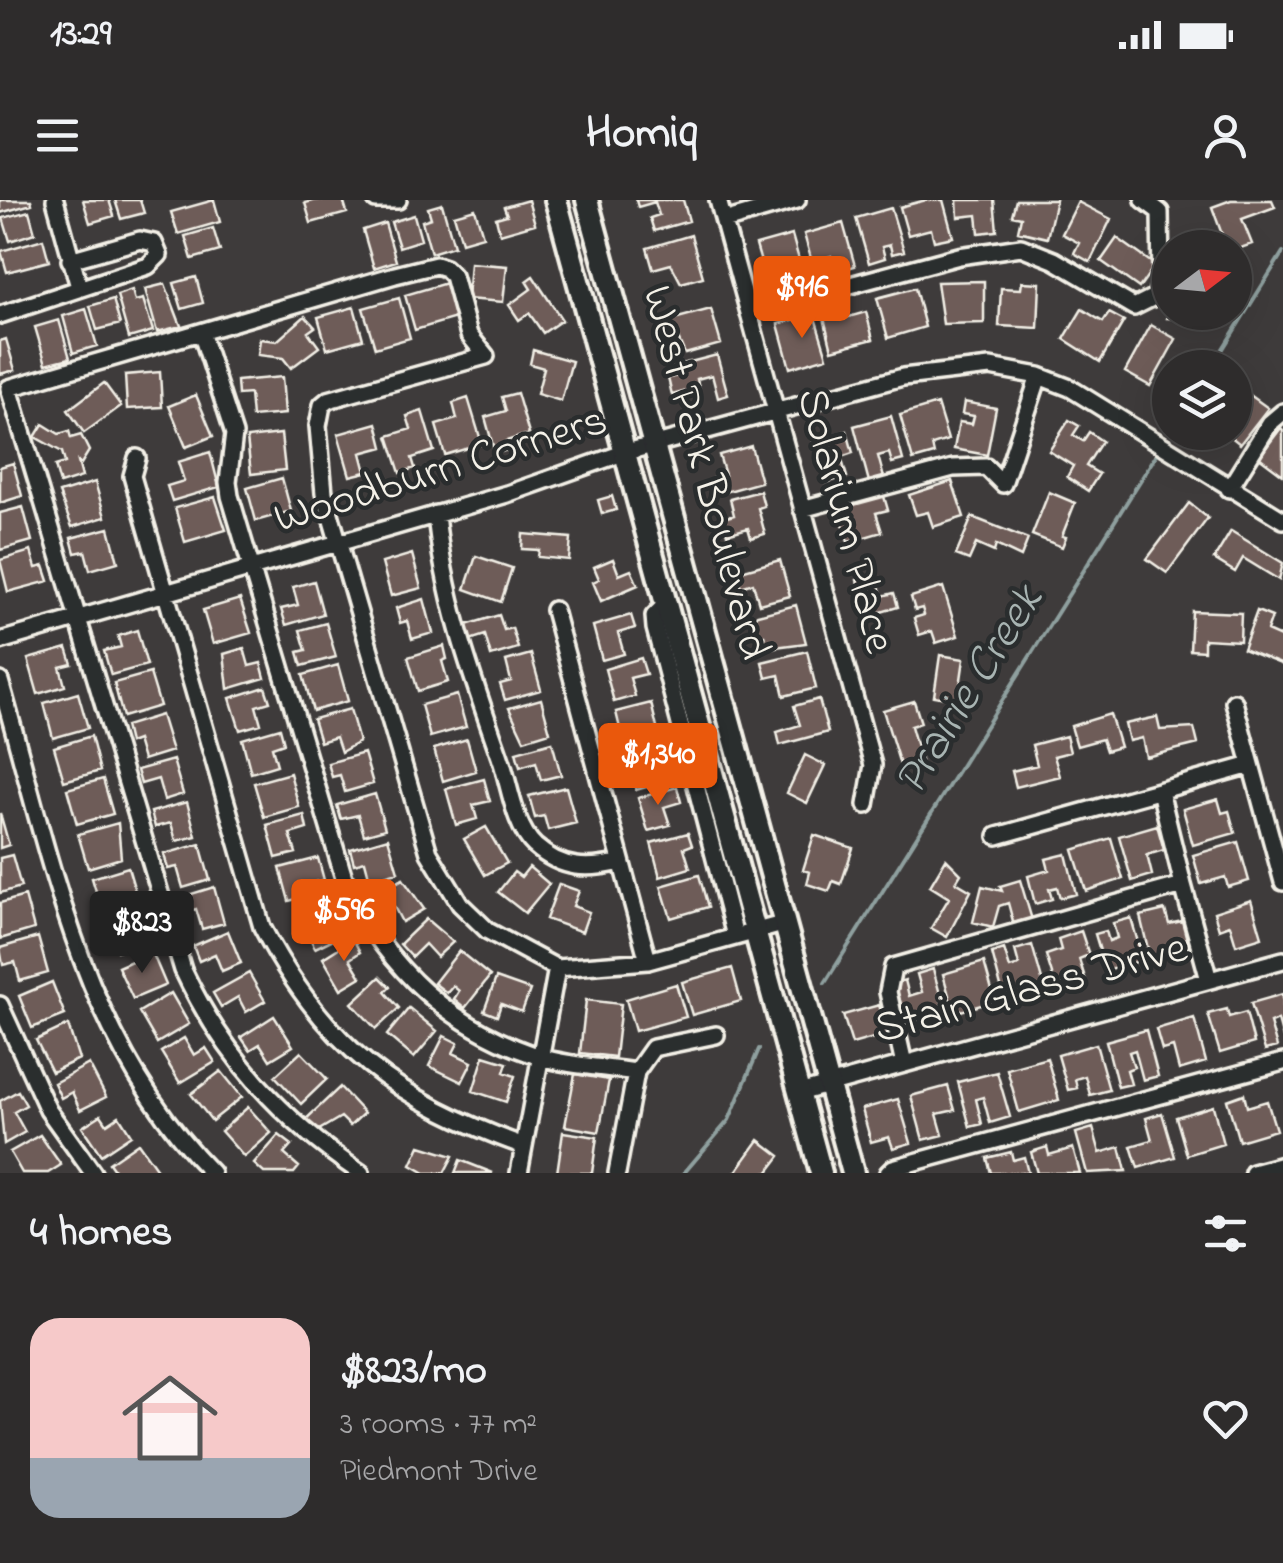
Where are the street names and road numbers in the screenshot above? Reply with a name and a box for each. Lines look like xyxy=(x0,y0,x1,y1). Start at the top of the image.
street label: West Park Boulevard xyxy=(622,279,786,667)
street label: Solarium Place xyxy=(777,381,911,662)
street label: Woodburn Corners xyxy=(266,389,616,553)
street label: Stain Glass Drive xyxy=(867,916,1195,1063)

